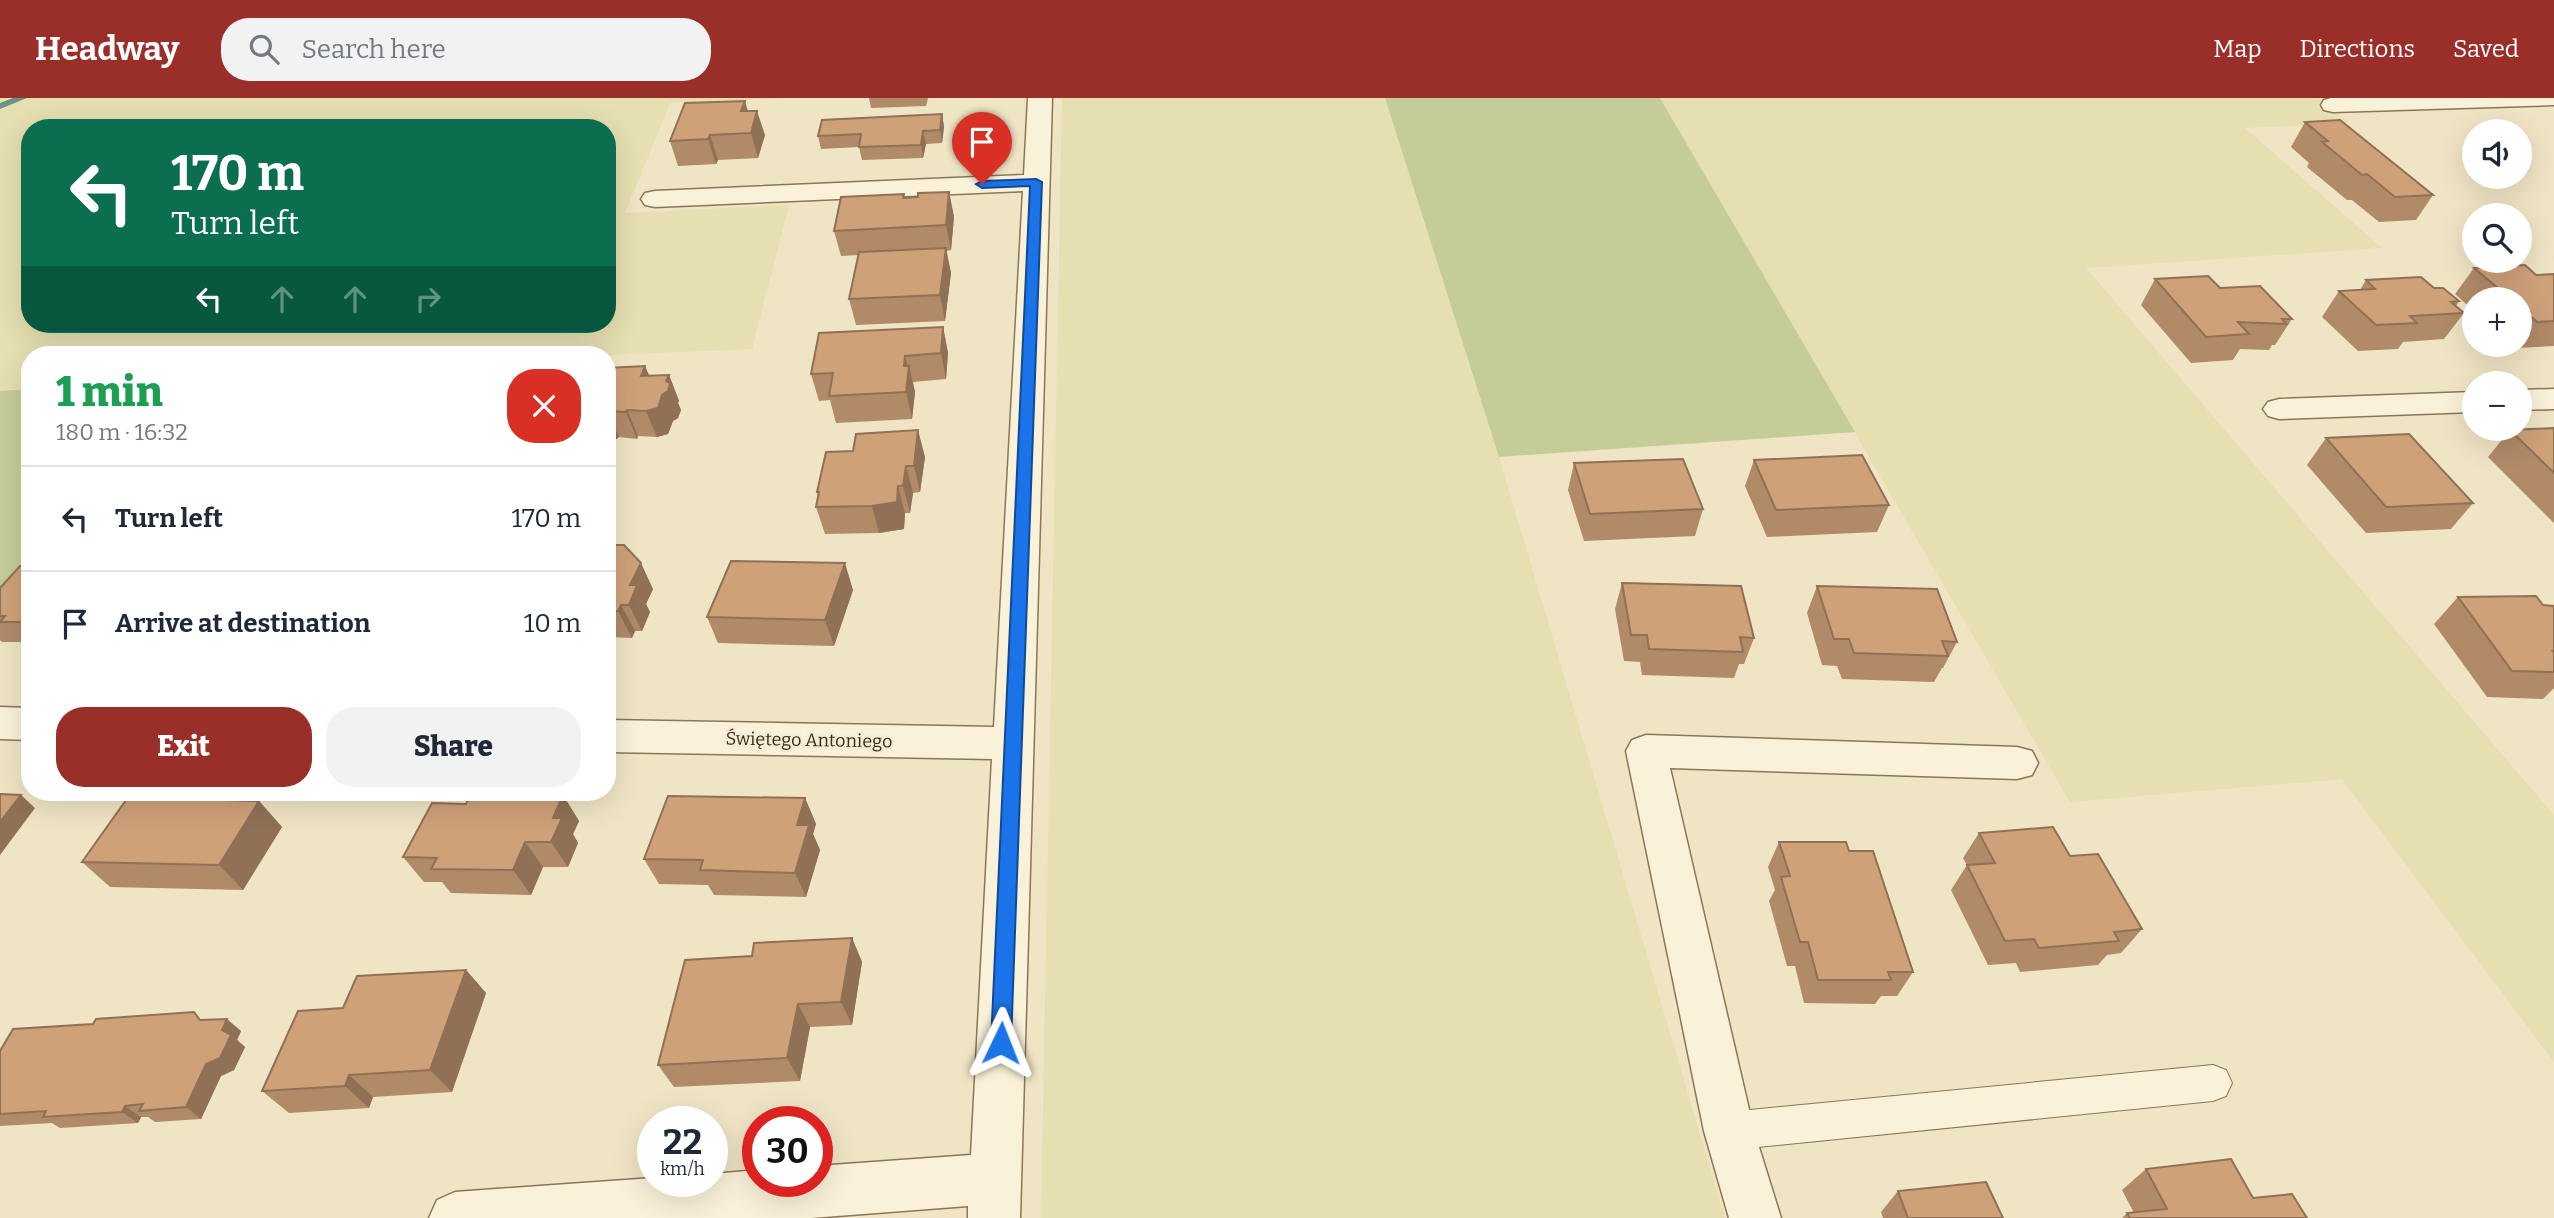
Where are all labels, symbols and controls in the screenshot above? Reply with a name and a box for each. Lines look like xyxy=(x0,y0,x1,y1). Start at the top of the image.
search box xyxy=(221,18,711,81)
text: Headway xyxy=(35,29,179,69)
icon: search xyxy=(245,30,283,68)
text: Search here xyxy=(301,34,446,65)
text: Map xyxy=(2213,35,2262,63)
text: Directions xyxy=(2300,35,2415,63)
text: Saved xyxy=(2453,35,2519,63)
pin xyxy=(952,112,1012,184)
map controls xyxy=(2462,119,2532,441)
button: sound xyxy=(2462,119,2532,189)
icon: arrive xyxy=(963,123,1001,161)
text: 170 m xyxy=(171,144,304,203)
icon: left xyxy=(56,147,147,238)
button: search xyxy=(2462,203,2532,273)
text: Turn left xyxy=(171,204,299,242)
icon: left xyxy=(190,280,228,318)
icon: ahead xyxy=(263,280,301,318)
icon: ahead xyxy=(336,280,374,318)
icon: right xyxy=(409,280,447,318)
button: + xyxy=(2462,287,2532,357)
text: 1 min xyxy=(56,367,163,417)
button: close xyxy=(507,369,581,443)
button: − xyxy=(2462,371,2532,441)
text: 180 m · 16:32 xyxy=(56,418,188,446)
icon: left xyxy=(56,500,94,538)
text: Turn left xyxy=(115,503,223,534)
text: 170 m xyxy=(511,503,581,534)
icon: arrive xyxy=(56,605,94,643)
text: Arrive at destination xyxy=(115,608,370,639)
text: 10 m xyxy=(524,608,581,639)
button: Exit xyxy=(56,707,312,787)
button: Share xyxy=(326,707,581,787)
street label: Świętego Antoniego xyxy=(725,728,893,752)
position arrow xyxy=(964,1006,1038,1080)
speed limit sign: 30 xyxy=(742,1106,833,1197)
text: 22 xyxy=(663,1121,702,1163)
text: km/h xyxy=(660,1158,705,1180)

